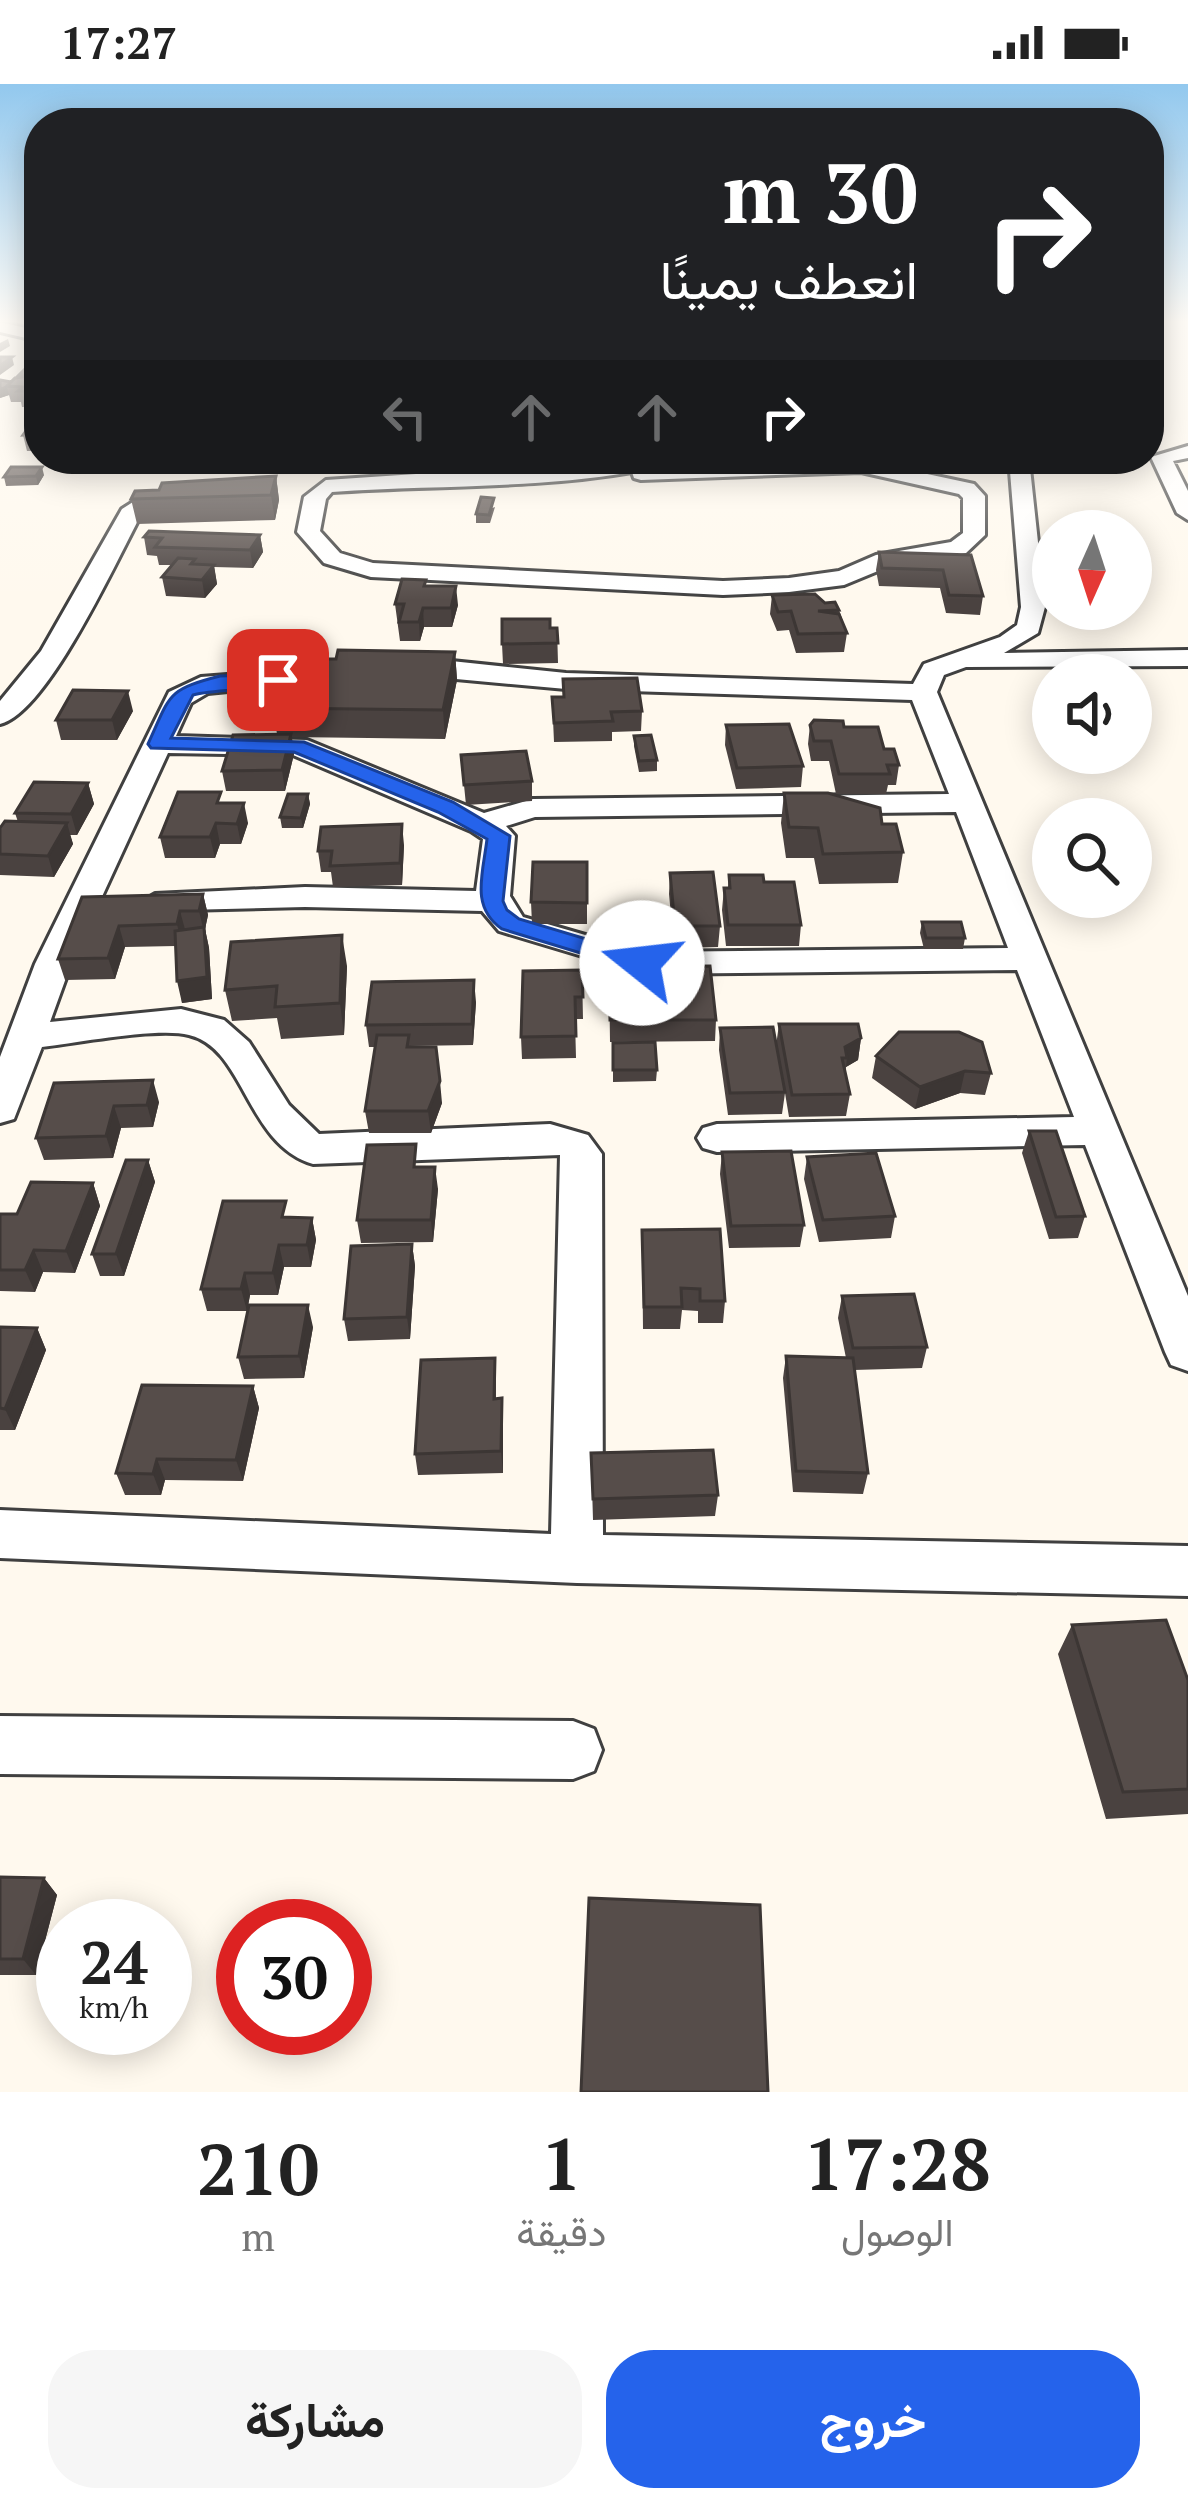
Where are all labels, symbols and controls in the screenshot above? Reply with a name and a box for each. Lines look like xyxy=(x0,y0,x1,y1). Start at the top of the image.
text: 17:27 xyxy=(60,12,177,72)
text: 30 m xyxy=(723,136,918,247)
icon: right xyxy=(960,156,1116,312)
text: انعطف يمينًا xyxy=(660,243,918,314)
icon: left xyxy=(372,384,438,450)
icon: ahead xyxy=(498,384,564,450)
icon: ahead xyxy=(624,384,690,450)
icon: right xyxy=(750,384,816,450)
north arrow xyxy=(1032,510,1152,630)
map controls xyxy=(1032,510,1152,918)
pin xyxy=(227,629,329,731)
icon: arrive xyxy=(245,647,311,713)
button: sound xyxy=(1032,654,1152,774)
button: search xyxy=(1032,798,1152,918)
position arrow xyxy=(579,900,705,1026)
speed limit sign: 30 xyxy=(216,1899,372,2055)
text: 24 xyxy=(80,1922,148,2001)
text: km/h xyxy=(79,1987,149,2027)
text: 1 xyxy=(541,2115,582,2211)
text: 17:28 xyxy=(804,2115,991,2211)
text: 210 xyxy=(197,2120,319,2216)
text: دقيقة xyxy=(516,2205,606,2257)
text: الوصول xyxy=(841,2205,954,2257)
text: m xyxy=(241,2210,275,2262)
button: مشاركة xyxy=(48,2350,582,2488)
button: خروج xyxy=(606,2350,1140,2488)

